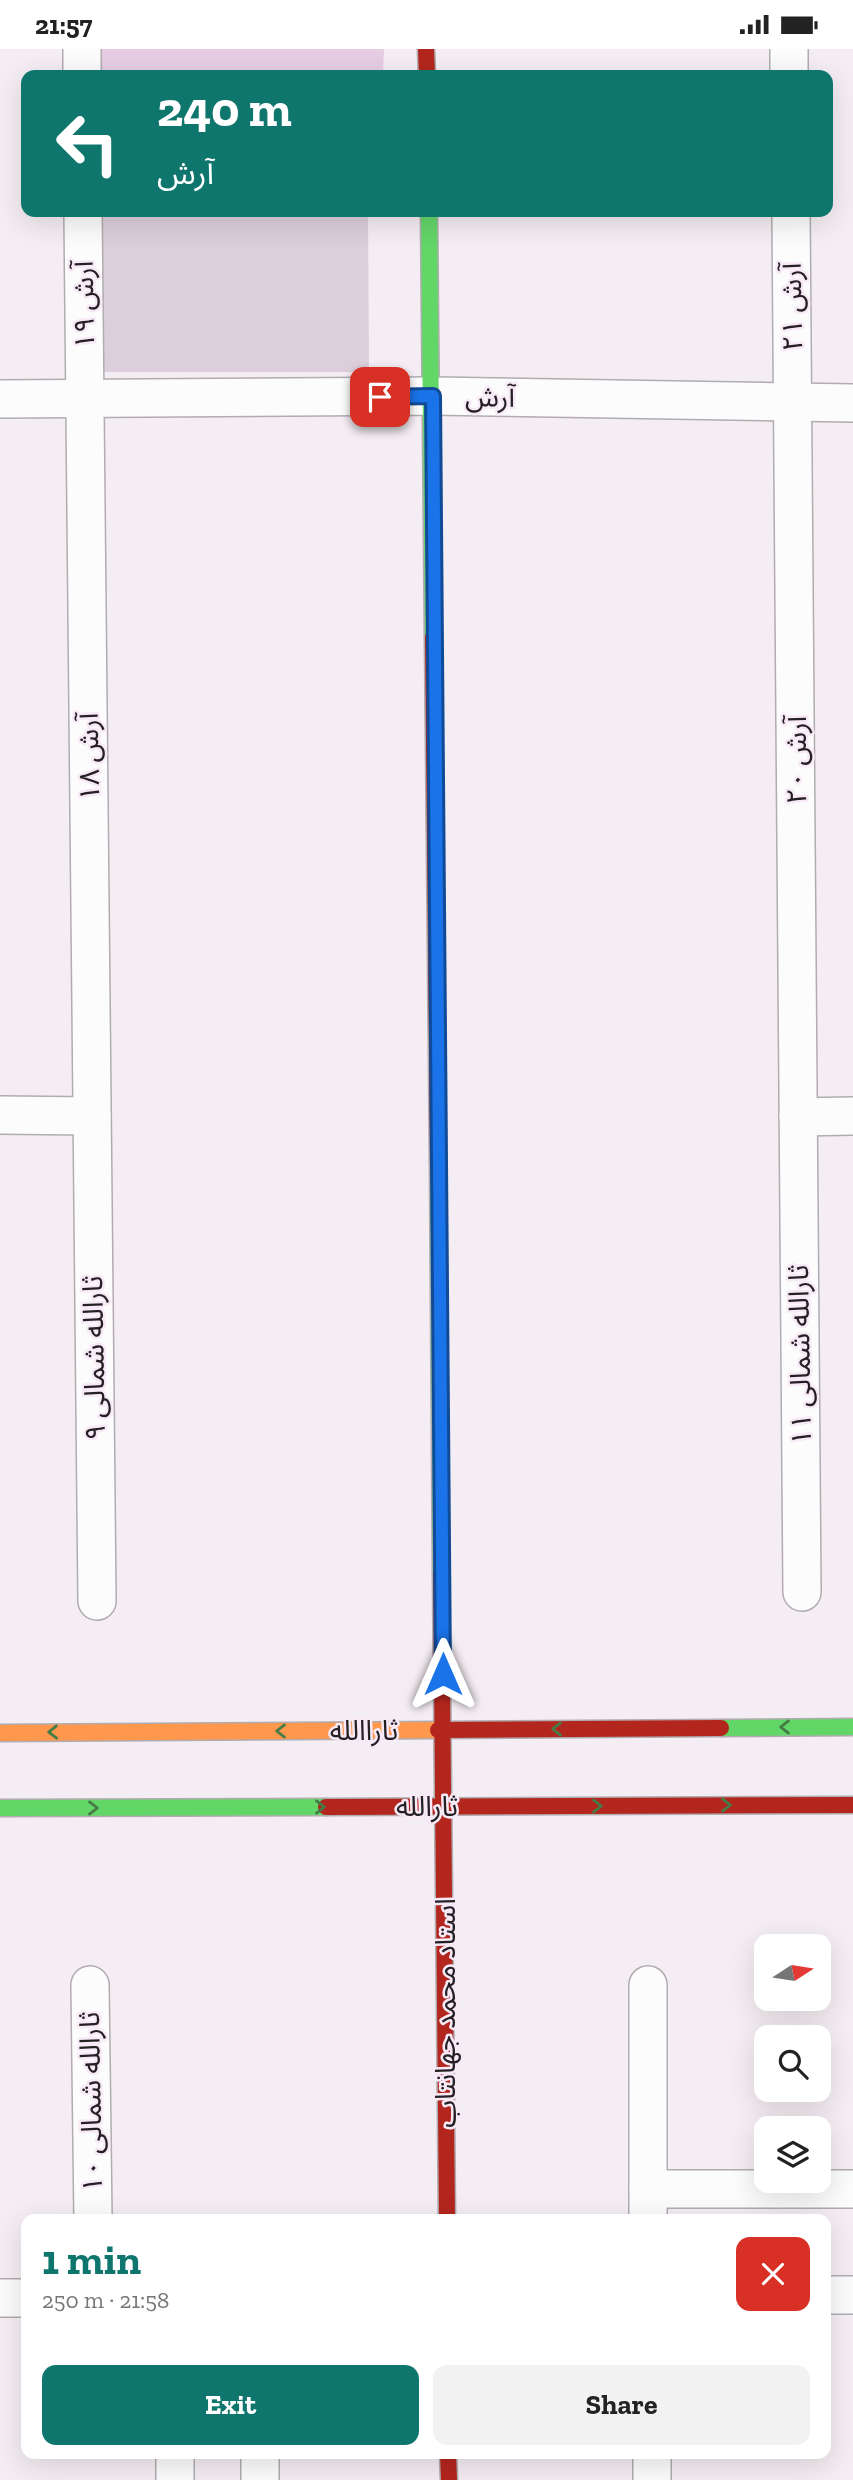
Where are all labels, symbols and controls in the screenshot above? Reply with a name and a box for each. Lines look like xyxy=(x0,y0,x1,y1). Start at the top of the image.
text: 21:57 xyxy=(35,9,92,41)
text: 240 m xyxy=(157,80,292,139)
icon: left xyxy=(42,98,133,189)
text: آرش xyxy=(157,154,214,192)
street label: آرش ۱۹ xyxy=(67,259,101,349)
street label: آرش ۲۱ xyxy=(775,261,809,351)
pin xyxy=(350,367,410,427)
icon: arrive xyxy=(361,378,399,416)
street label: آرش xyxy=(465,380,517,414)
street label: آرش ۱۸ xyxy=(72,711,106,801)
street label: آرش ۲۰ xyxy=(780,714,813,804)
street label: ثارالله شمالی ۱۱ xyxy=(782,1264,818,1446)
street label: ثارالله شمالی ۹ xyxy=(76,1275,112,1441)
position arrow xyxy=(406,1637,480,1711)
street label: ثاراالله xyxy=(330,1714,398,1747)
one-way arrow xyxy=(779,1719,790,1735)
one-way arrow xyxy=(552,1721,562,1737)
one-way arrow xyxy=(275,1723,286,1739)
one-way arrow xyxy=(48,1724,58,1740)
street label: ثارالله xyxy=(396,1790,458,1823)
one-way arrow xyxy=(721,1797,731,1813)
one-way arrow xyxy=(592,1798,602,1814)
one-way arrow xyxy=(315,1799,326,1815)
one-way arrow xyxy=(88,1800,98,1816)
street label: استاد محمد جهانتاب xyxy=(429,1898,462,2128)
north arrow xyxy=(754,1934,831,2011)
map controls xyxy=(754,1934,831,2193)
street label: ثارالله شمالی ۱۰ xyxy=(73,2011,109,2193)
button: search xyxy=(754,2025,831,2102)
button: layers xyxy=(754,2116,831,2193)
text: 1 min xyxy=(42,2234,141,2285)
button: close xyxy=(736,2237,810,2311)
text: 250 m · 21:58 xyxy=(42,2286,169,2314)
button: Exit xyxy=(42,2365,419,2445)
button: Share xyxy=(433,2365,810,2445)

